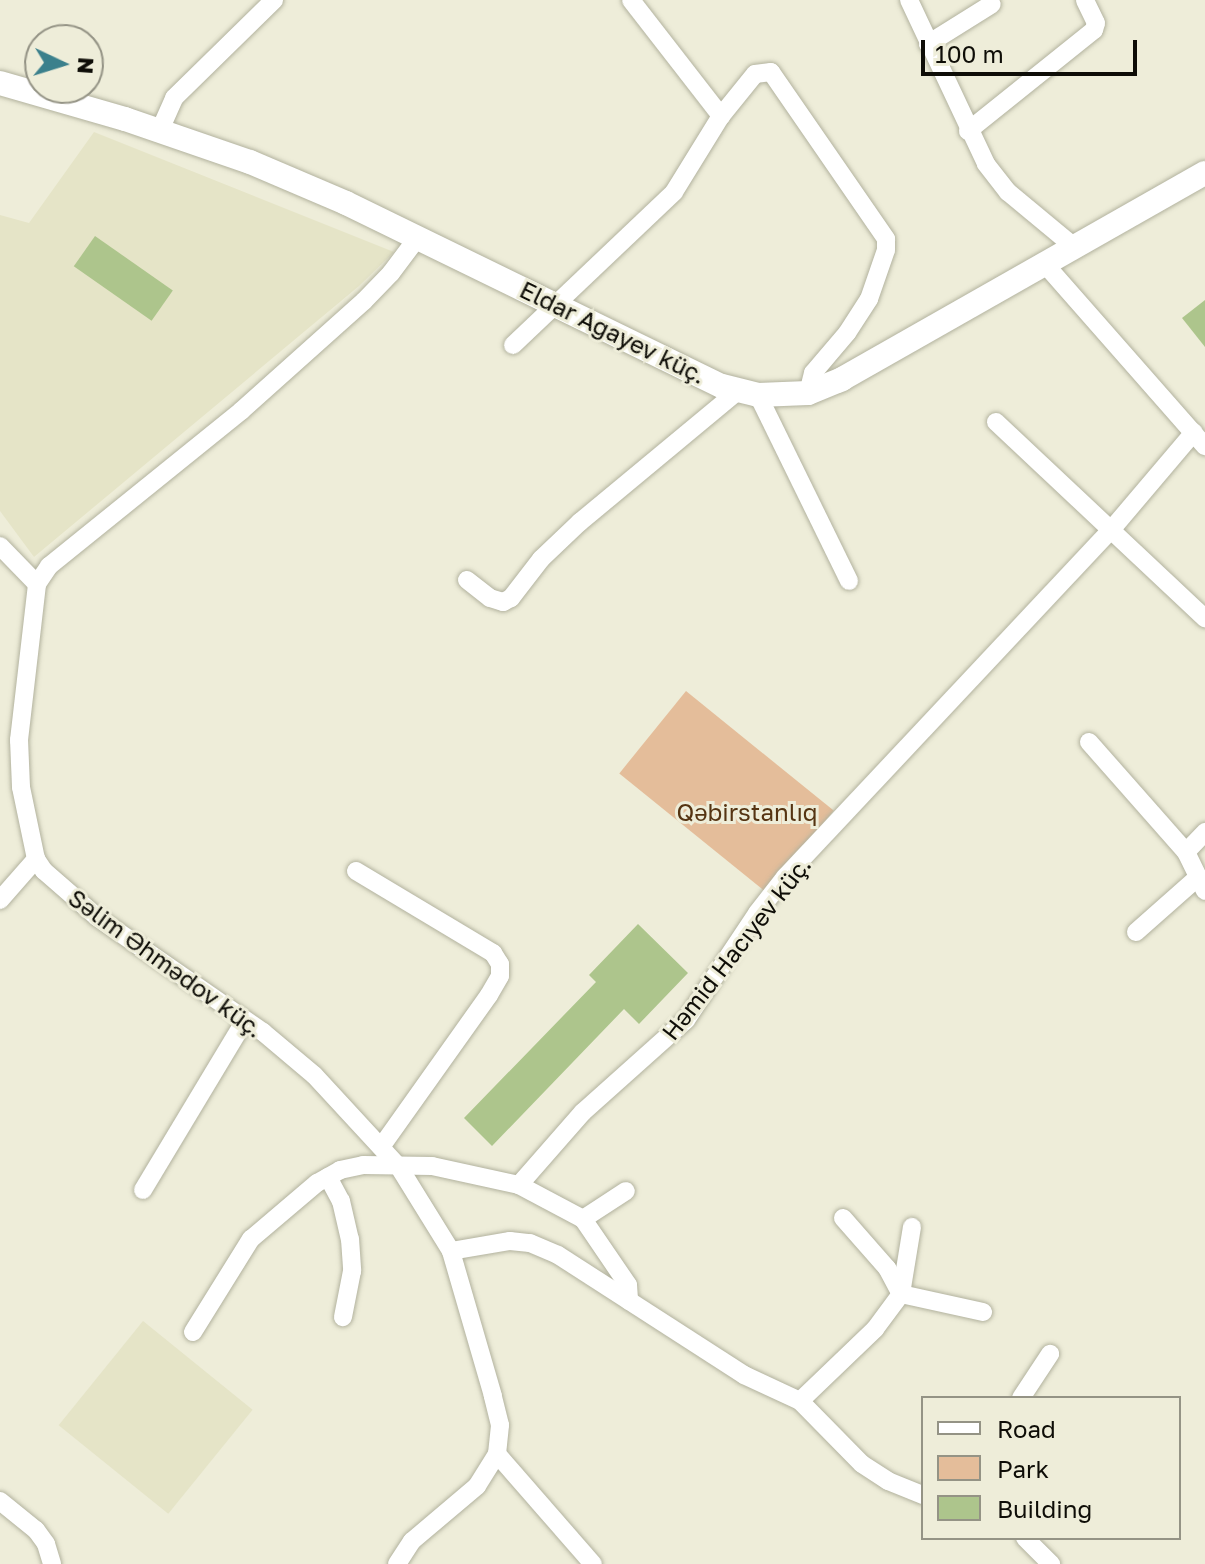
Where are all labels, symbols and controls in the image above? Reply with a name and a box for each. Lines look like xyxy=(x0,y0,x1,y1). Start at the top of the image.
north arrow xyxy=(24,24,104,104)
scale bar xyxy=(925,24,1141,74)
text: 100 m xyxy=(935,39,1004,68)
text: N xyxy=(72,56,100,75)
street label: Eldar Ağayev küç. xyxy=(515,275,711,389)
park label: Qəbirstanlıq xyxy=(676,798,818,826)
street label: Həmid Hacıyev küç. xyxy=(655,850,817,1046)
street label: Səlim Əhmədov küç. xyxy=(63,883,269,1043)
legend xyxy=(921,1396,1181,1540)
text: Road xyxy=(997,1414,1056,1443)
text: Park xyxy=(997,1454,1049,1483)
text: Building xyxy=(997,1494,1092,1523)

